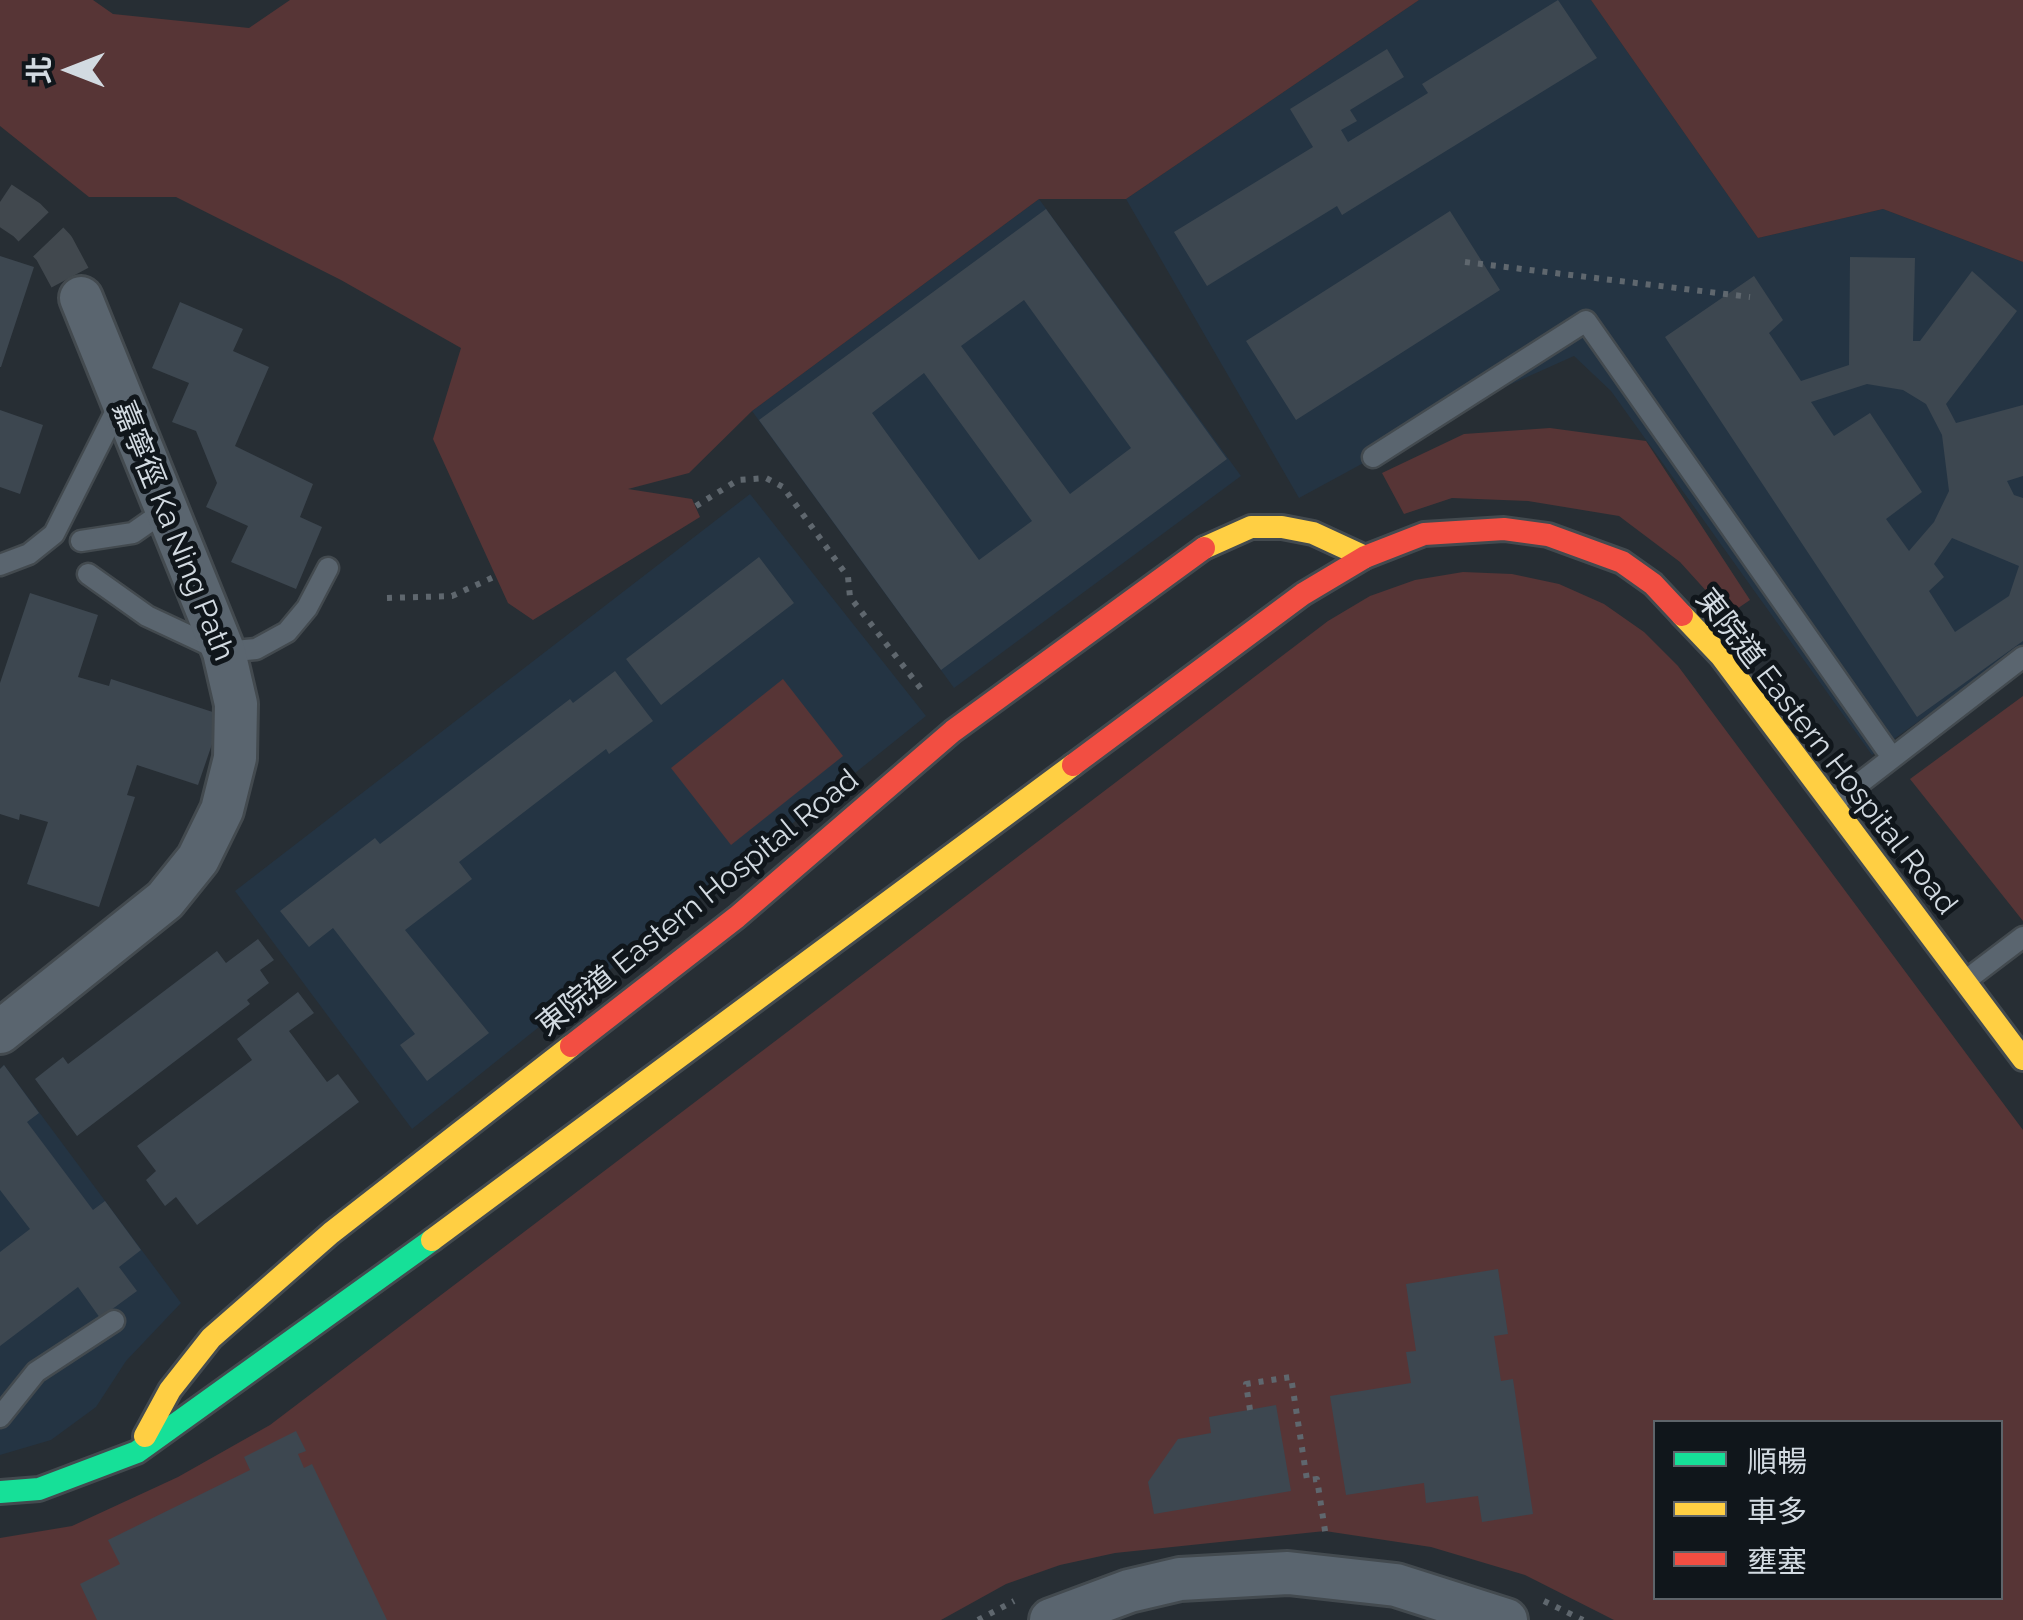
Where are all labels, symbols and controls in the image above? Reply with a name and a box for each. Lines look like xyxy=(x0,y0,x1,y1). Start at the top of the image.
north arrow xyxy=(20,20,120,120)
text: 北 xyxy=(23,56,56,84)
street label: 嘉寧徑 Ka Ning Path xyxy=(105,396,241,666)
street label: 東院道 Eastern Hospital Road xyxy=(1688,582,1964,922)
street label: 東院道 Eastern Hospital Road xyxy=(530,762,866,1044)
legend xyxy=(1653,1420,2003,1600)
text: 順暢 xyxy=(1747,1444,1807,1479)
text: 車多 xyxy=(1747,1494,1807,1529)
text: 壅塞 xyxy=(1747,1544,1807,1579)

